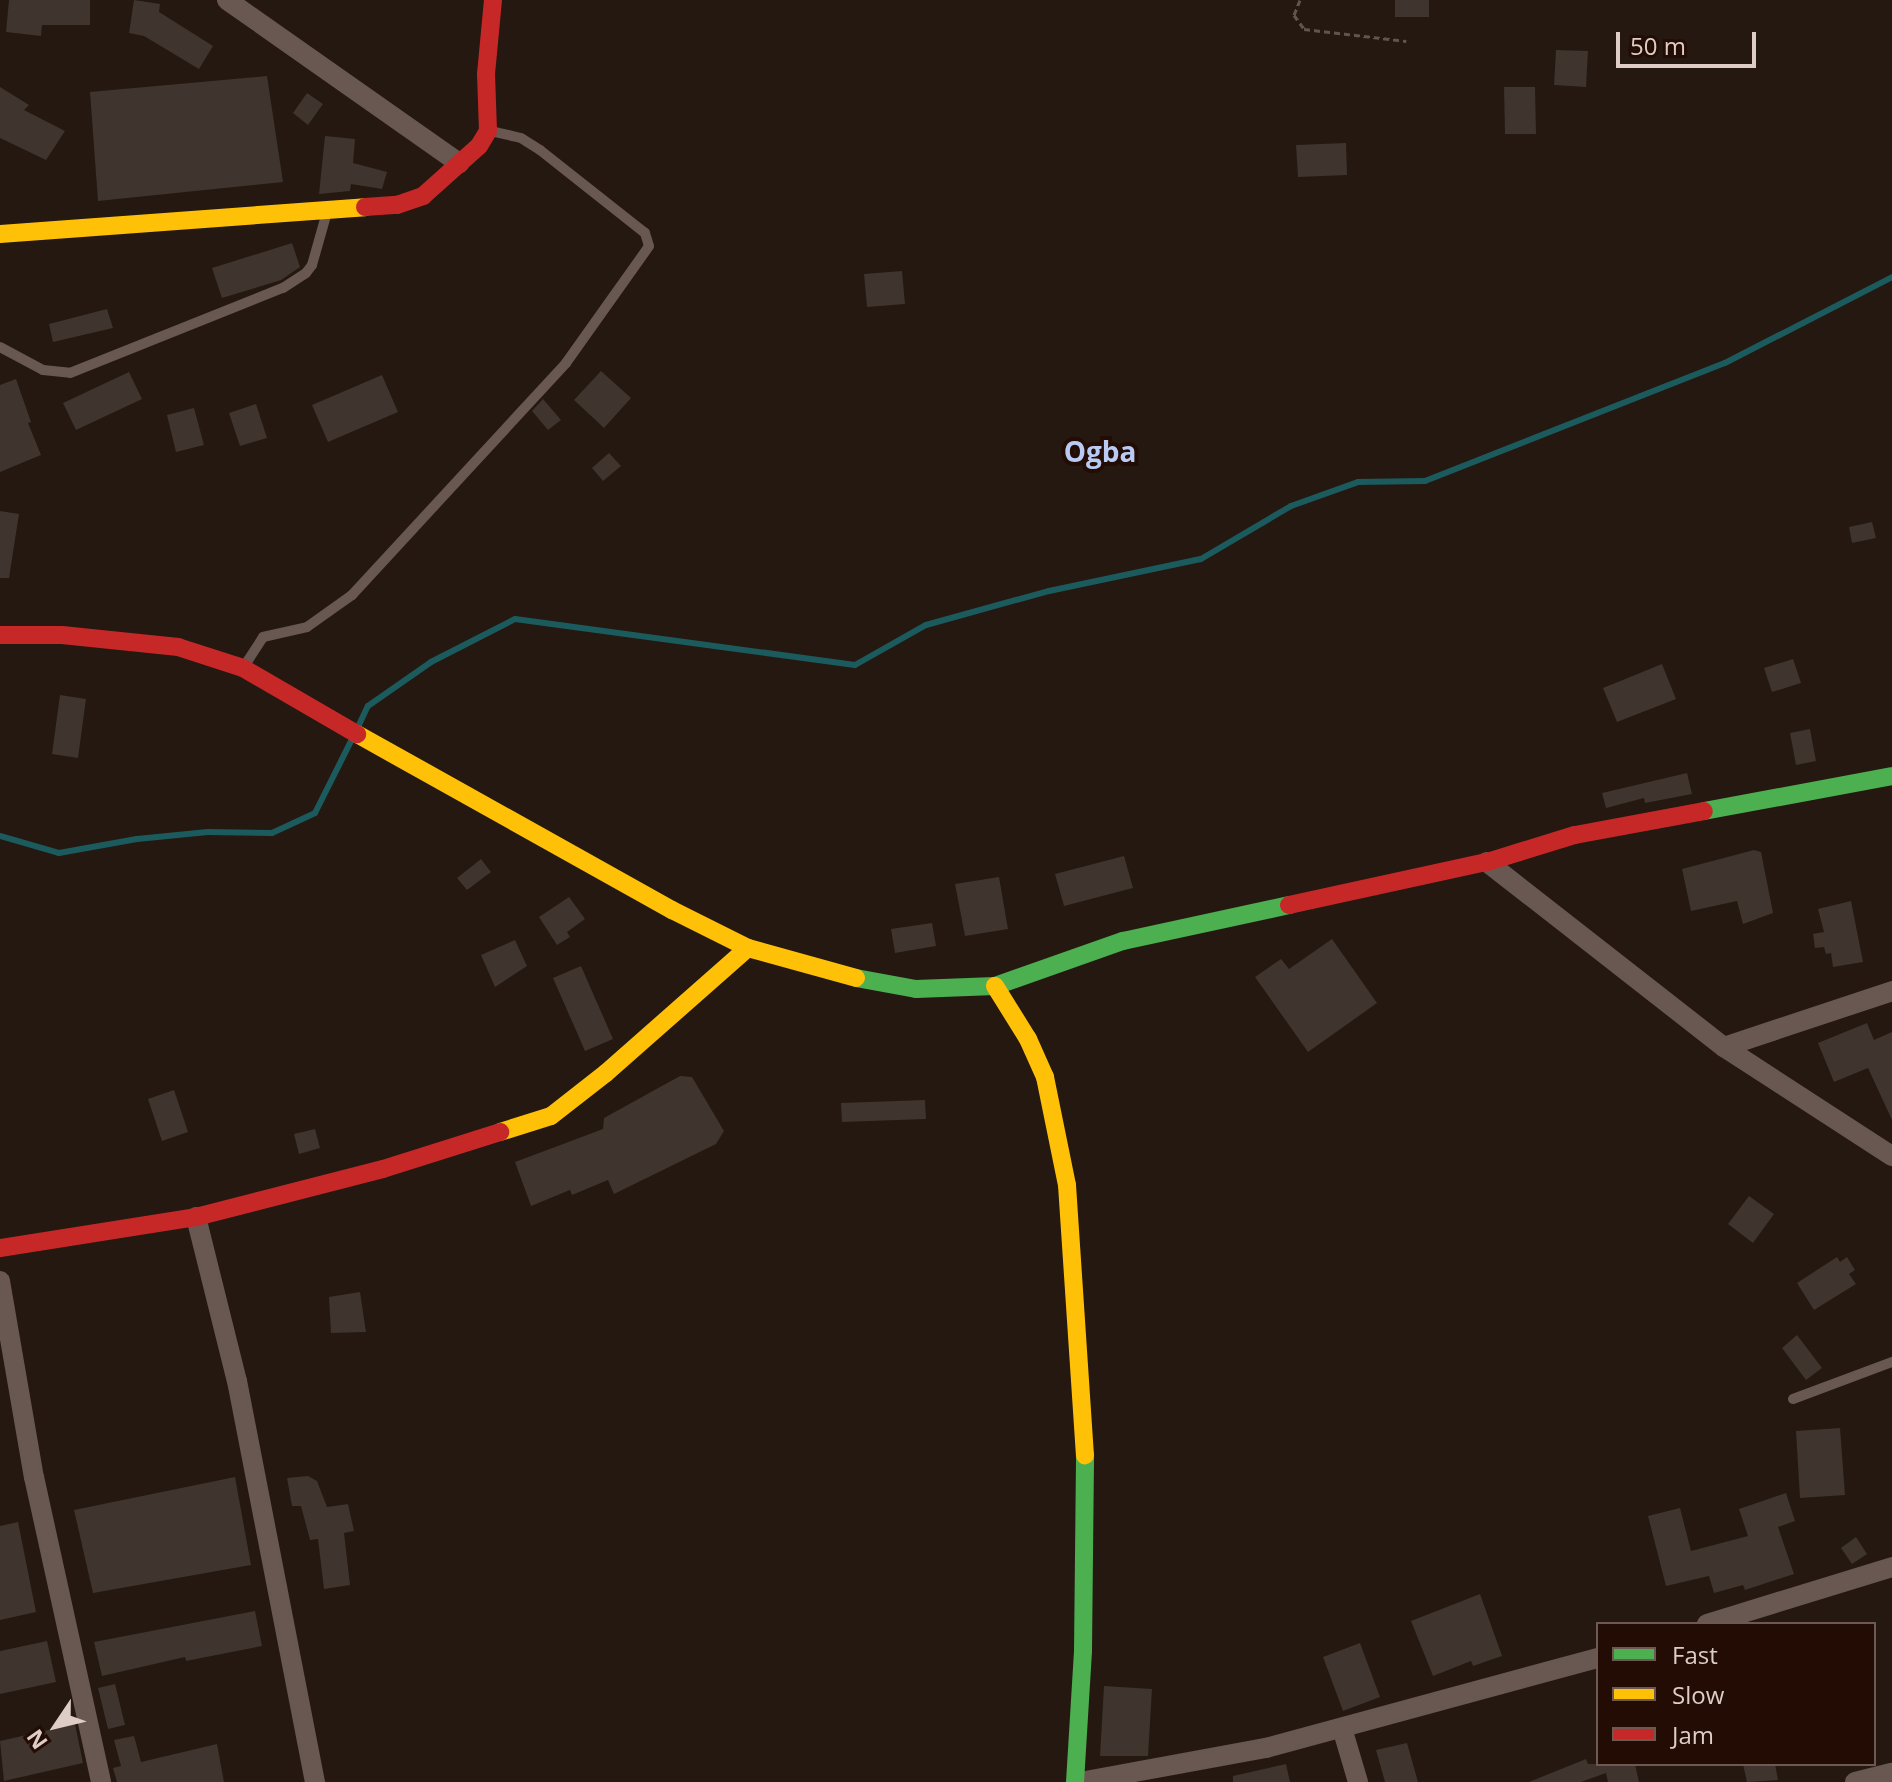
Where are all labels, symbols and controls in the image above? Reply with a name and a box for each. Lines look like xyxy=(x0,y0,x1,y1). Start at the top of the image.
scale bar xyxy=(1620,16,1760,66)
text: 50 m xyxy=(1630,29,1686,62)
district label: Ogba xyxy=(1064,434,1136,468)
legend xyxy=(1596,1622,1876,1766)
text: Fast xyxy=(1672,1638,1718,1671)
text: Slow xyxy=(1672,1678,1724,1711)
north arrow xyxy=(16,1686,96,1766)
text: Jam xyxy=(1672,1718,1714,1751)
text: N xyxy=(19,1724,54,1756)

